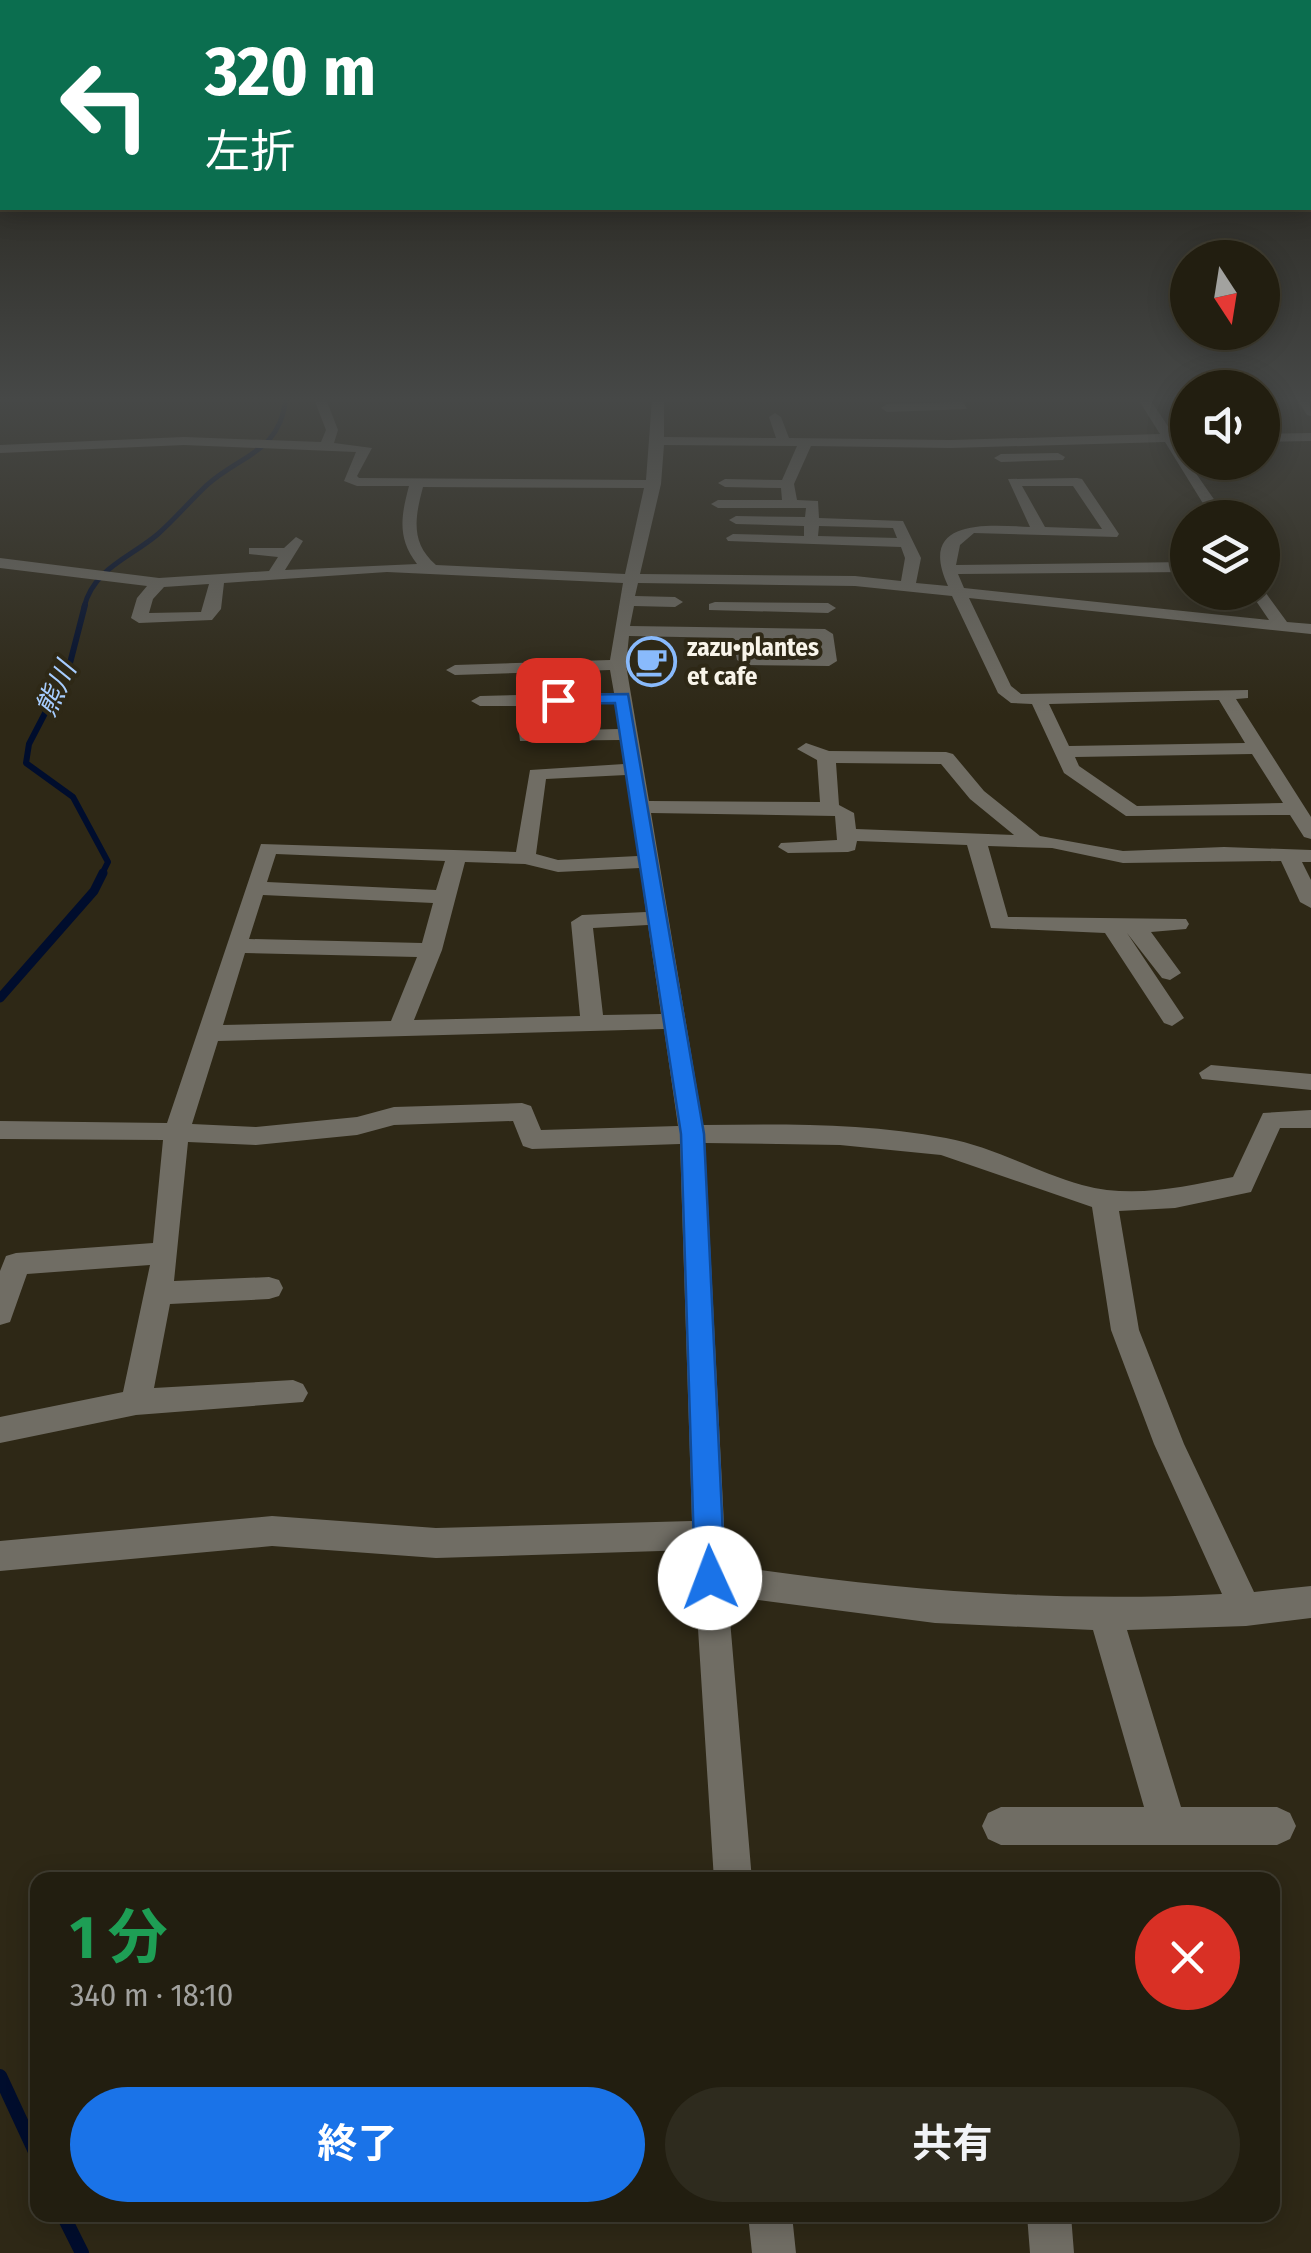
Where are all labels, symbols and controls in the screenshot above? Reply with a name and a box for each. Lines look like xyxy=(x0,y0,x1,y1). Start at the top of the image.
text: 320 m xyxy=(205,30,376,114)
icon: left xyxy=(40,40,170,170)
text: 左折 xyxy=(205,125,295,179)
north arrow xyxy=(1170,240,1280,350)
map controls xyxy=(1170,240,1280,610)
button: sound xyxy=(1170,370,1280,480)
button: layers xyxy=(1170,500,1280,610)
place label: zazu•plantes et cafe xyxy=(687,633,819,692)
cafe icon: zazu•plantes et cafe xyxy=(626,636,678,688)
water label: 熊川 xyxy=(29,654,84,721)
pin xyxy=(516,658,601,743)
icon: arrive xyxy=(531,673,586,728)
position arrow xyxy=(658,1526,762,1630)
text: 1 分 xyxy=(70,1902,168,1974)
button: close xyxy=(1135,1905,1240,2010)
text: 340 m · 18:10 xyxy=(70,1976,234,2014)
button: 終了 xyxy=(70,2087,645,2202)
button: 共有 xyxy=(665,2087,1240,2202)

